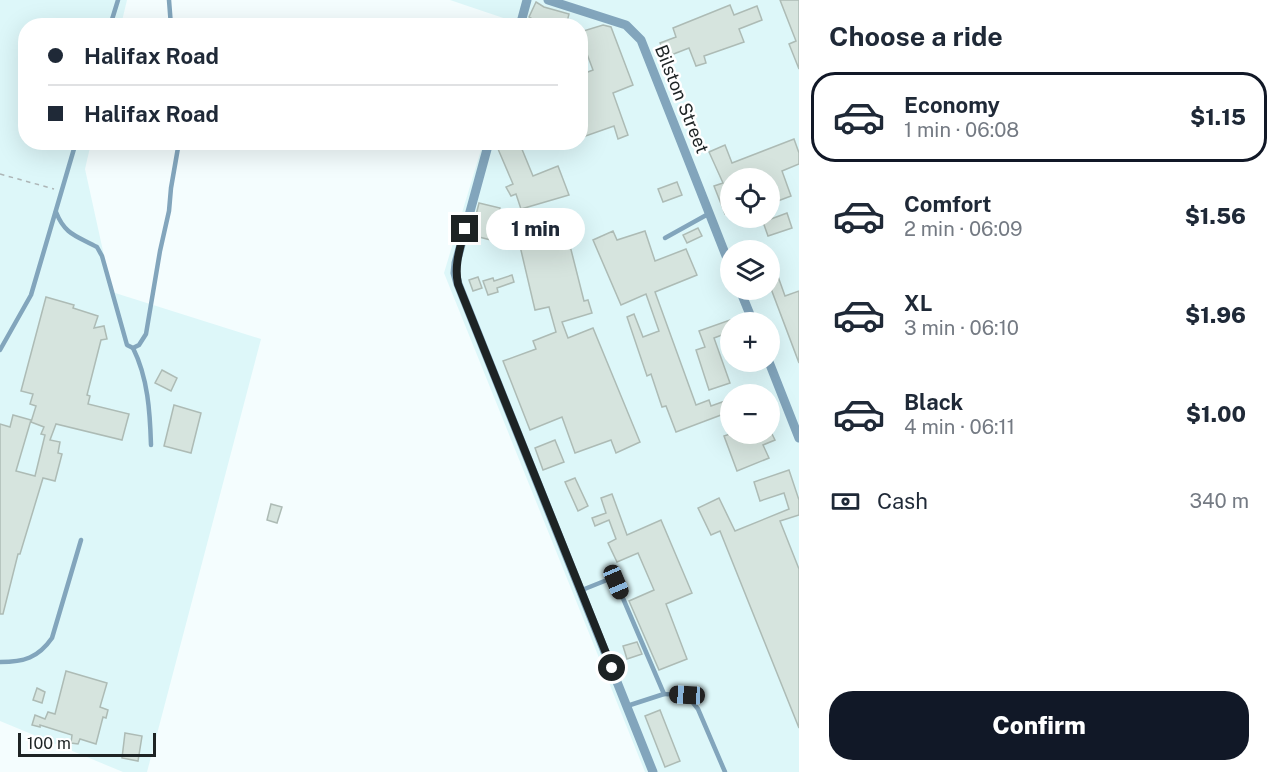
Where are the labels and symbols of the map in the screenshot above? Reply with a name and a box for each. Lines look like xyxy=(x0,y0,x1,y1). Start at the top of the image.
street label: Bilston Street xyxy=(651,42,713,156)
callout: 1 min xyxy=(486,208,585,250)
route end xyxy=(451,215,478,242)
car xyxy=(601,562,631,602)
route start xyxy=(598,654,625,681)
car xyxy=(669,685,705,705)
scale bar xyxy=(18,730,156,758)

